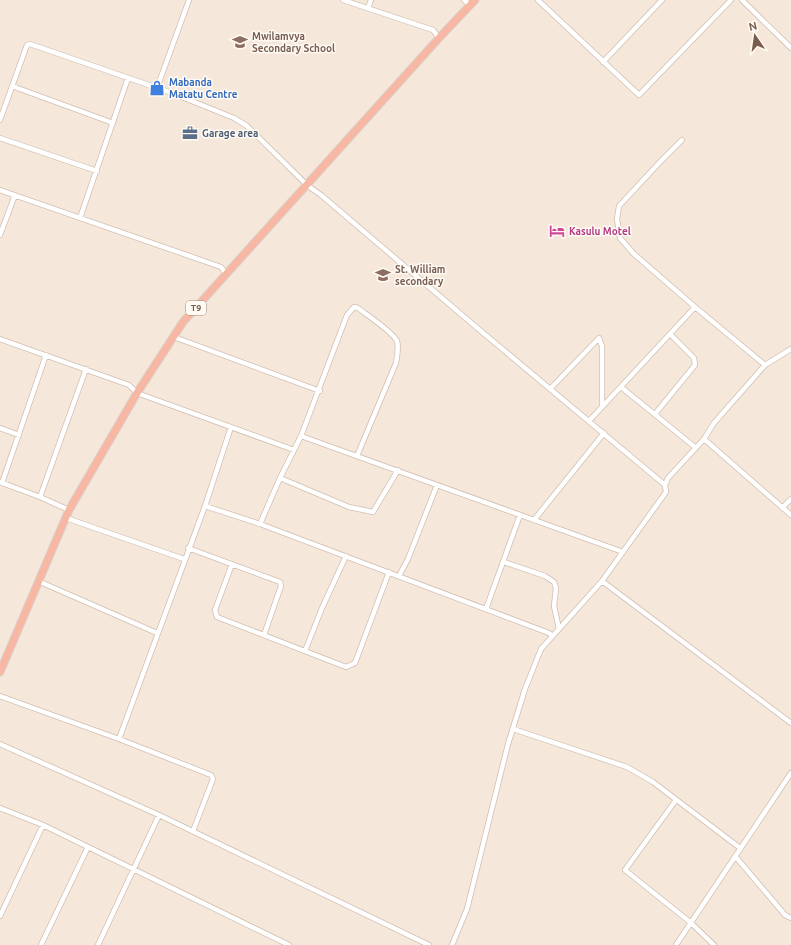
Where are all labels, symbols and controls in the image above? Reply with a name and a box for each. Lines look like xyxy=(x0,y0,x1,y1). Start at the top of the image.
north arrow xyxy=(735,16,775,56)
text: N xyxy=(747,19,758,33)
place label: Mwilamvya Secondary School xyxy=(252,31,335,54)
school or university icon: Mwilamvya Secondary School xyxy=(231,33,249,51)
place label: Mabanda Matatu Centre xyxy=(169,77,238,100)
shop icon: Mabanda Matatu Centre xyxy=(148,79,166,97)
office icon: Garage area xyxy=(181,124,199,142)
place label: Garage area xyxy=(202,128,259,139)
hotel icon: Kasulu Motel xyxy=(548,222,566,240)
place label: Kasulu Motel xyxy=(569,226,631,237)
place label: St. William secondary xyxy=(395,264,445,287)
school or university icon: St. William secondary xyxy=(374,266,392,284)
road number: T9 xyxy=(186,301,206,315)

